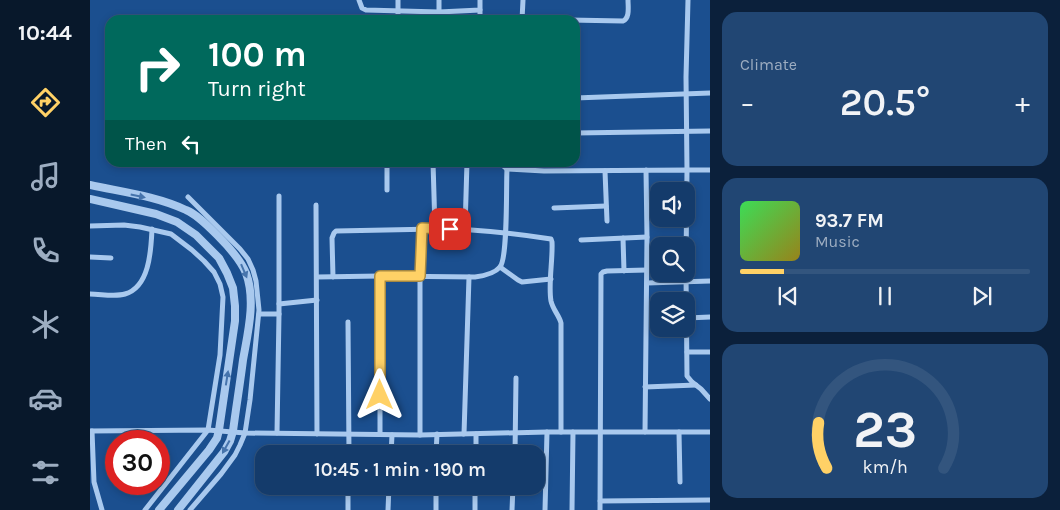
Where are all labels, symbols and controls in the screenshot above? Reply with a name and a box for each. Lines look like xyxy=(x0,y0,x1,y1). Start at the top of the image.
text: 10:44 xyxy=(18,20,72,46)
text: 100 m xyxy=(208,34,307,75)
icon: right xyxy=(125,35,190,100)
text: Climate xyxy=(740,55,797,74)
text: Turn right xyxy=(208,76,306,102)
text: 20.5° xyxy=(840,80,930,125)
icon: directions xyxy=(28,85,63,120)
text: − xyxy=(740,86,755,119)
text: + xyxy=(1015,86,1030,119)
icon: left xyxy=(177,130,205,158)
text: Then xyxy=(125,133,167,155)
icon: music xyxy=(28,159,63,194)
map controls xyxy=(650,182,695,337)
button: sound xyxy=(650,182,695,227)
one-way arrow xyxy=(130,192,146,200)
pin xyxy=(429,208,471,250)
text: 93.7 FM xyxy=(815,210,884,232)
icon: arrive xyxy=(436,215,464,243)
text: Music xyxy=(815,232,860,251)
icon: phone xyxy=(28,233,63,268)
button: search xyxy=(650,237,695,282)
one-way arrow xyxy=(240,264,248,278)
icon: previous xyxy=(774,282,802,310)
icon: pause xyxy=(871,282,899,310)
icon: next xyxy=(968,282,996,310)
button: layers xyxy=(650,292,695,337)
icon: climate xyxy=(28,307,63,342)
position arrow xyxy=(353,368,405,420)
one-way arrow xyxy=(223,369,231,385)
icon: car xyxy=(28,381,63,416)
text: 23 xyxy=(853,399,917,460)
speed limit sign: 30 xyxy=(105,430,170,495)
one-way arrow xyxy=(222,441,231,454)
icon: filters xyxy=(28,455,63,490)
text: km/h xyxy=(862,457,908,478)
text: 10:45 · 1 min · 190 m xyxy=(314,459,486,481)

